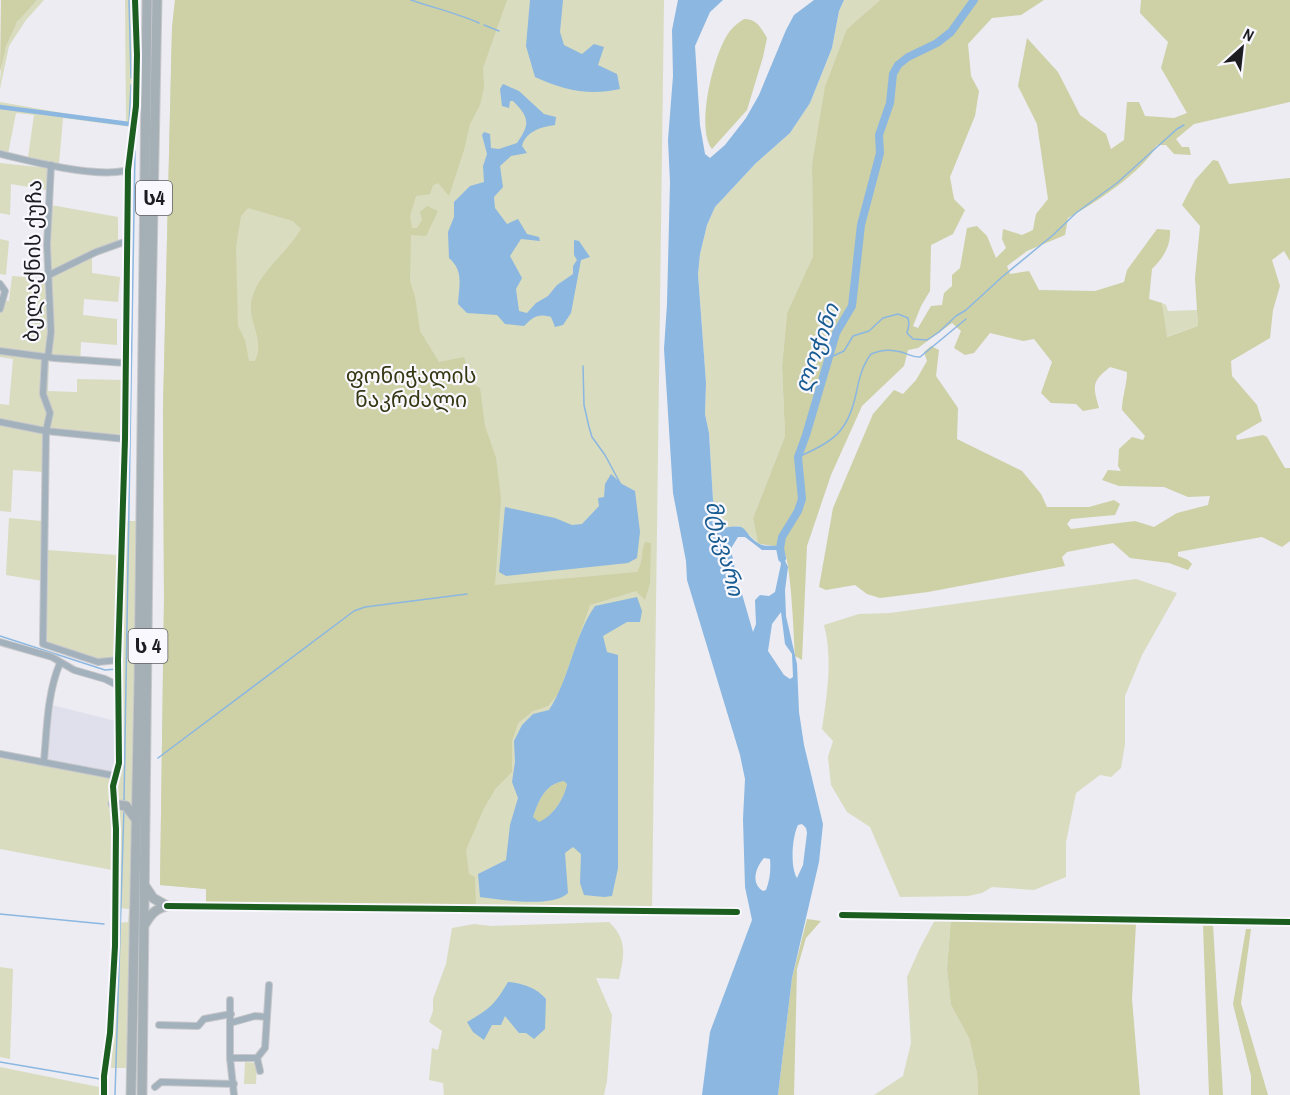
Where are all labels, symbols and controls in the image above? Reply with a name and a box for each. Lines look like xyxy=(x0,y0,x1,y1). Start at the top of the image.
north arrow xyxy=(1212,18,1272,78)
text: N xyxy=(1240,23,1258,47)
street label: ბელაქნის ქუჩა xyxy=(17,180,48,342)
road number: ს4 xyxy=(136,181,172,215)
water label: ლოჭინი xyxy=(786,298,846,397)
park label: ფონიჭალის ნაკრძალი xyxy=(346,361,476,414)
water label: მტკვარი xyxy=(699,497,752,600)
road number: ს 4 xyxy=(128,629,168,663)

